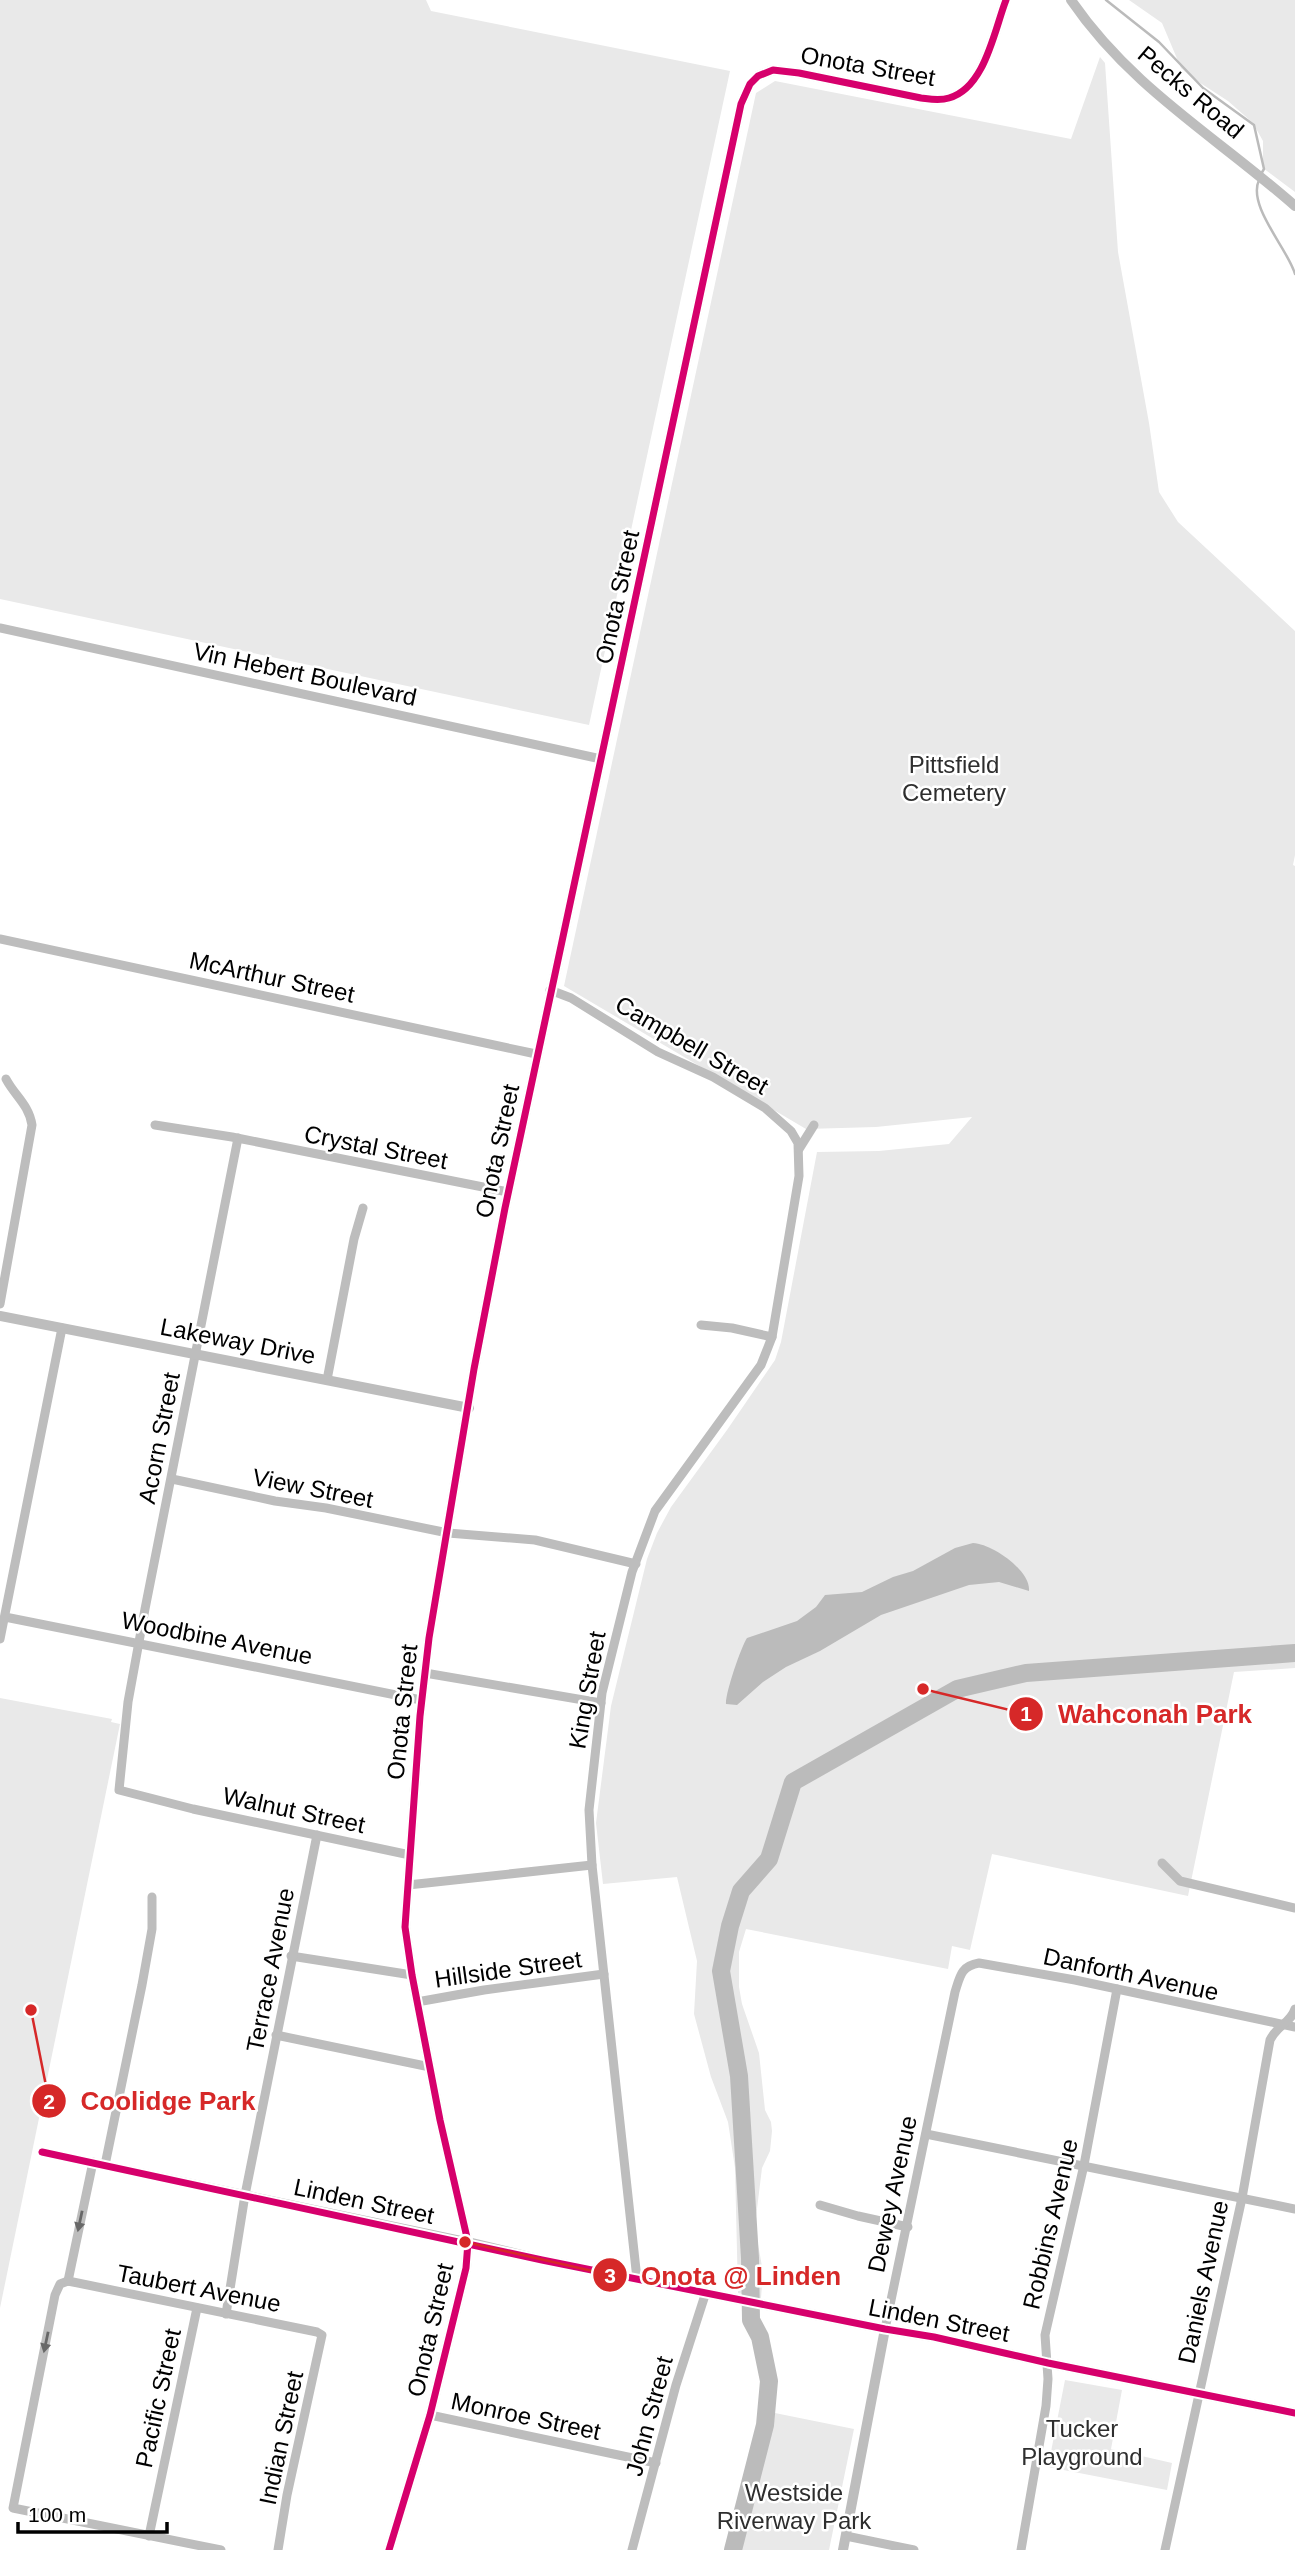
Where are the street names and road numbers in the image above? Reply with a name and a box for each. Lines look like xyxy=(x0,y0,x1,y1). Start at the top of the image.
street label: Pecks Road xyxy=(1133,40,1249,144)
street label: Onota Street xyxy=(799,41,938,91)
street label: Onota Street xyxy=(590,527,644,666)
street label: Vin Hebert Boulevard xyxy=(191,637,419,711)
street label: McArthur Street xyxy=(187,946,357,1008)
street label: Campbell Street xyxy=(611,990,774,1100)
street label: Onota Street xyxy=(470,1081,524,1220)
street label: Crystal Street xyxy=(302,1120,450,1174)
street label: Lakeway Drive xyxy=(158,1313,318,1369)
street label: Acorn Street xyxy=(133,1370,185,1506)
street label: View Street xyxy=(250,1463,376,1513)
street label: Woodbine Avenue xyxy=(119,1606,315,1670)
street label: King Street xyxy=(563,1629,611,1751)
street label: Onota Street xyxy=(381,1643,423,1781)
street label: Walnut Street xyxy=(221,1782,368,1838)
street label: Terrace Avenue xyxy=(241,1886,299,2054)
street label: Danforth Avenue xyxy=(1041,1942,1221,2006)
street label: Hillside Street xyxy=(433,1945,584,1993)
street label: Dewey Avenue xyxy=(862,2113,922,2275)
street label: Robbins Avenue xyxy=(1017,2136,1083,2312)
street label: Linden Street xyxy=(291,2173,437,2229)
street label: Daniels Avenue xyxy=(1173,2198,1233,2366)
street label: Taubert Avenue xyxy=(115,2259,283,2317)
street label: Onota Street xyxy=(402,2260,459,2399)
street label: Linden Street xyxy=(866,2293,1012,2347)
street label: Pacific Street xyxy=(130,2326,186,2470)
street label: John Street xyxy=(620,2353,678,2479)
street label: Indian Street xyxy=(254,2368,308,2507)
street label: Monroe Street xyxy=(449,2387,604,2445)

